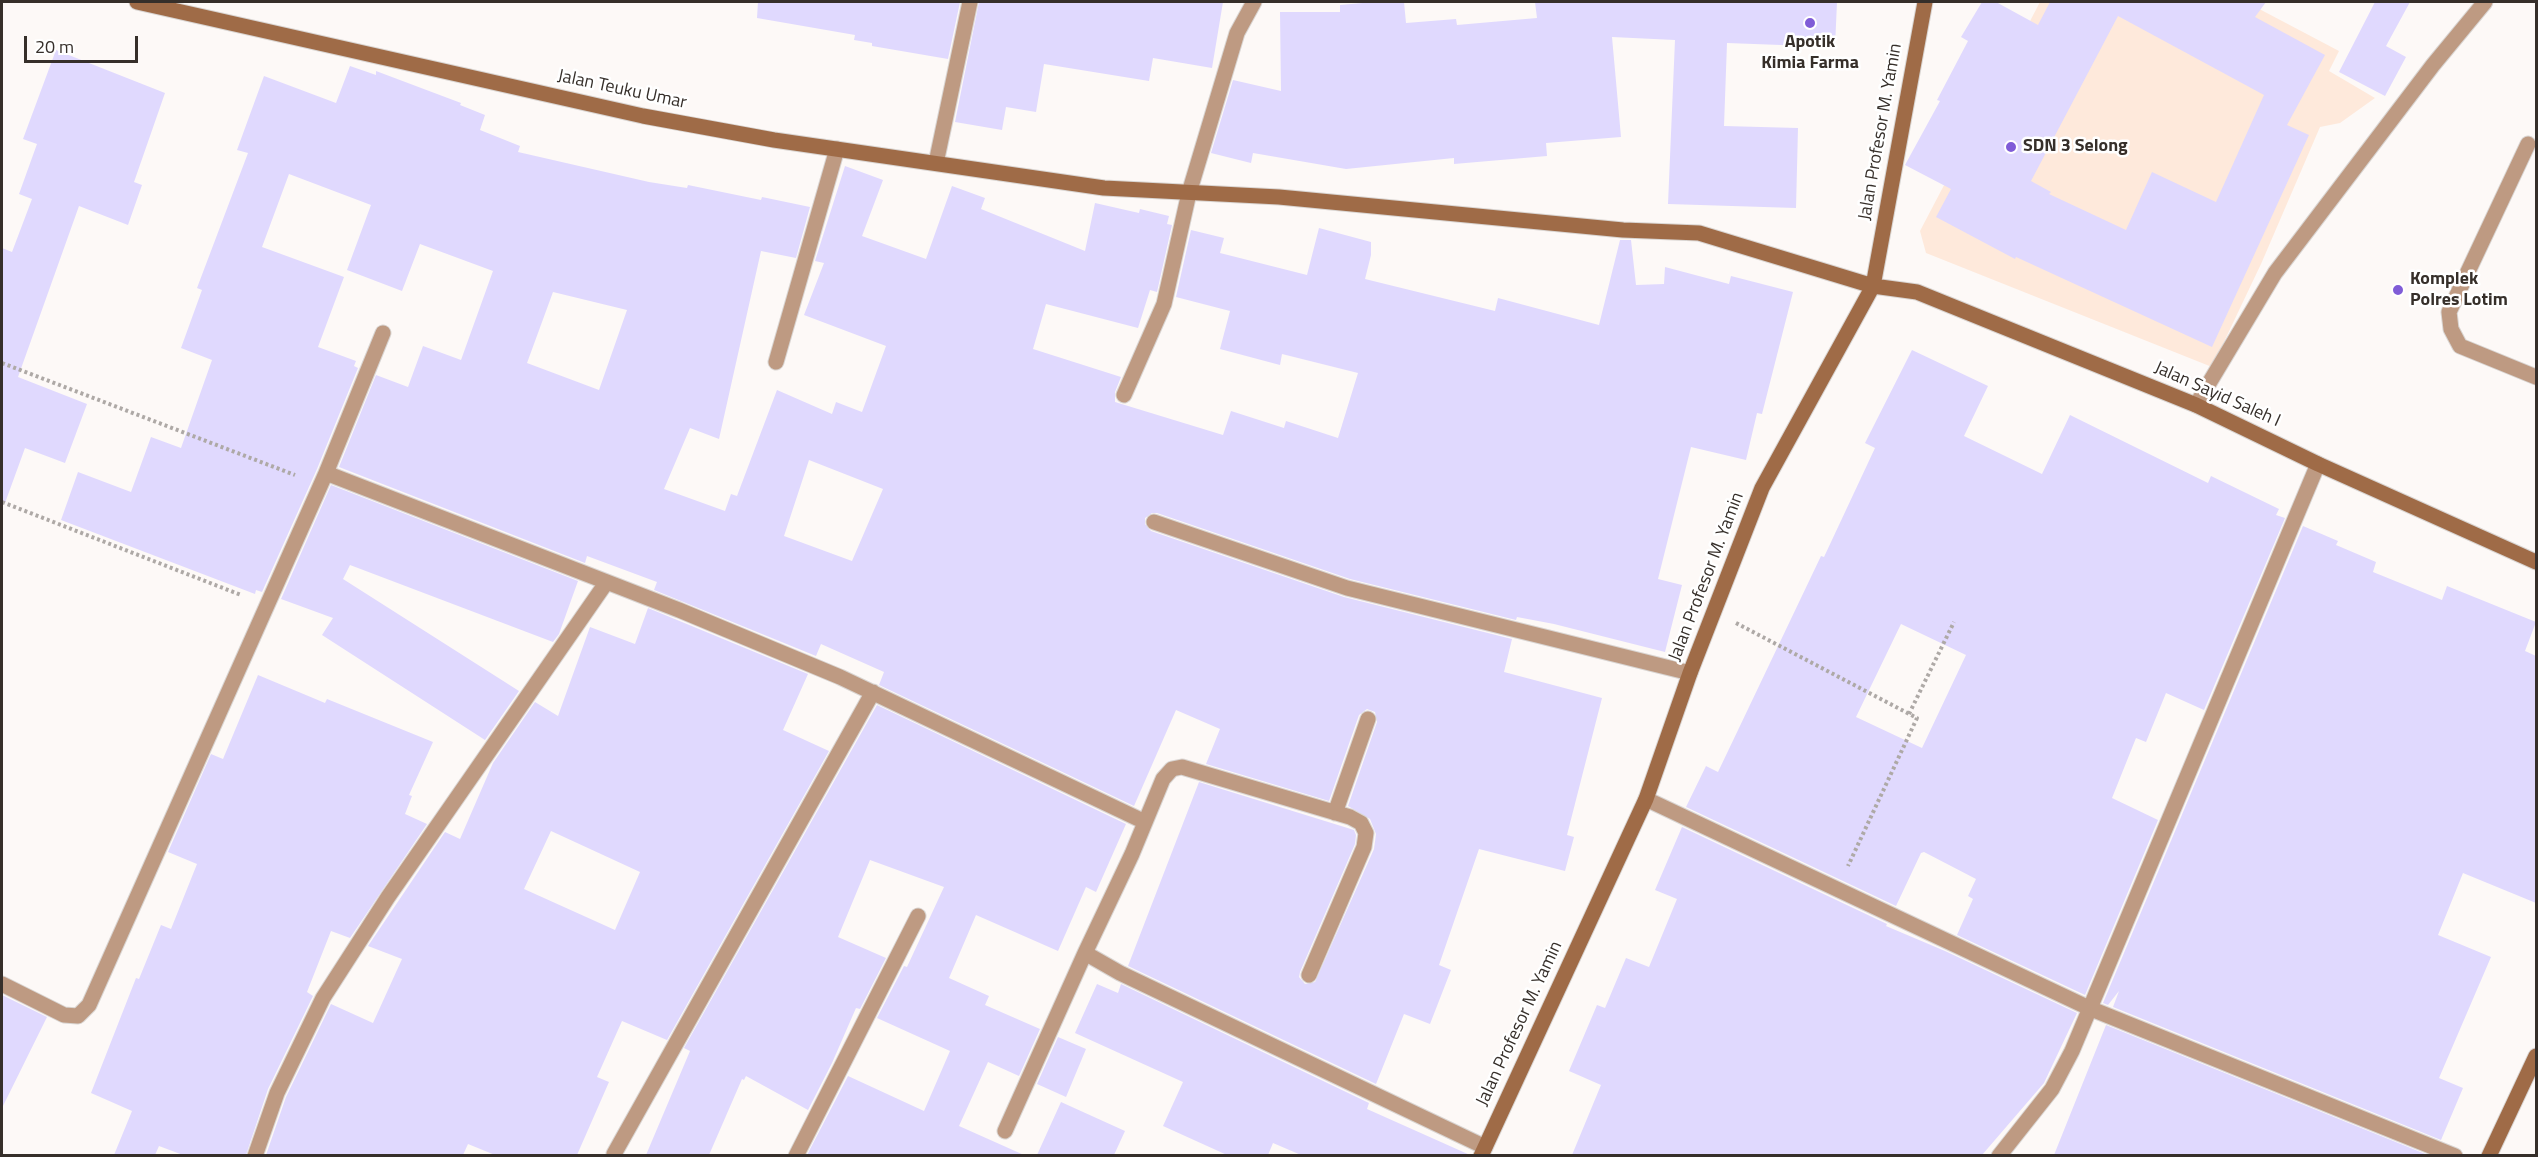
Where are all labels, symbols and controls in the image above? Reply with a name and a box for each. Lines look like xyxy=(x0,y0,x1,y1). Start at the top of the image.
marker: Apotik Kimia Farma xyxy=(1803,16,1817,30)
scale bar xyxy=(27,24,141,62)
place label: Apotik Kimia Farma xyxy=(1761,32,1859,74)
text: 20 m xyxy=(35,33,74,60)
street label: Jalan Profesor M. Yamin xyxy=(1855,42,1907,222)
street label: Jalan Teuku Umar xyxy=(555,66,689,114)
place label: SDN 3 Selong xyxy=(2023,136,2128,158)
marker: SDN 3 Selong xyxy=(2004,140,2018,154)
place label: Komplek Polres Lotim xyxy=(2410,269,2508,312)
marker: Komplek Polres Lotim xyxy=(2391,283,2405,297)
street label: Jalan Sayid Saleh I xyxy=(2151,357,2283,433)
street label: Jalan Profesor M. Yamin xyxy=(1665,489,1749,665)
street label: Jalan Profesor M. Yamin xyxy=(1472,938,1568,1110)

